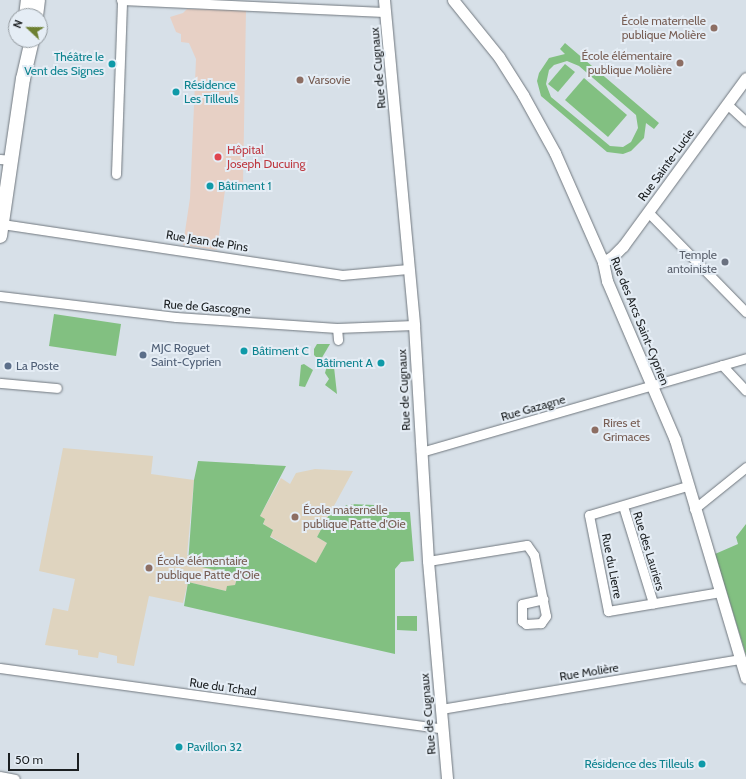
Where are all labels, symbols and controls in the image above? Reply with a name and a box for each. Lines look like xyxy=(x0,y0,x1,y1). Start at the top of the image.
north arrow xyxy=(8,8,48,48)
place label: École maternelle publique Molière xyxy=(621,14,706,42)
text: N xyxy=(10,18,26,30)
marker: École maternelle publique Molière xyxy=(709,23,719,33)
street label: Rue de Cugnaux xyxy=(367,27,389,109)
place label: École élémentaire publique Molière xyxy=(581,49,672,77)
place label: Théâtre le Vent des Signes xyxy=(24,50,104,78)
marker: École élémentaire publique Molière xyxy=(675,58,685,68)
marker: Théâtre le Vent des Signes xyxy=(107,59,117,69)
place label: Varsovie xyxy=(308,73,350,87)
marker: Varsovie xyxy=(295,75,305,85)
place label: Résidence Les Tilleuls xyxy=(184,78,238,106)
marker: Résidence Les Tilleuls xyxy=(171,87,181,97)
street label: Rue Sainte-Lucie xyxy=(635,126,697,204)
place label: Hôpital Joseph Ducuing xyxy=(227,143,305,171)
marker: Hôpital Joseph Ducuing xyxy=(212,151,224,163)
place label: Bâtiment 1 xyxy=(218,179,271,193)
marker: Bâtiment 1 xyxy=(205,181,215,191)
street label: Rue Jean de Pins xyxy=(165,227,249,255)
place label: Temple antoiniste xyxy=(667,248,717,276)
street label: Rue des Arcs Saint-Cyprien xyxy=(608,255,672,387)
marker: Temple antoiniste xyxy=(720,257,730,267)
street label: Rue de Gascogne xyxy=(163,297,251,317)
place label: MJC Roguet Saint-Cyprien xyxy=(151,341,221,369)
place label: Bâtiment C xyxy=(252,344,309,358)
marker: Bâtiment C xyxy=(239,346,249,356)
street label: Rue de Cugnaux xyxy=(395,349,413,431)
marker: MJC Roguet Saint-Cyprien xyxy=(138,350,148,360)
place label: Bâtiment A xyxy=(316,356,373,370)
marker: Bâtiment A xyxy=(376,358,386,368)
place label: La Poste xyxy=(16,359,59,373)
marker: La Poste xyxy=(3,361,13,371)
street label: Rue Gazagne xyxy=(499,392,567,424)
place label: Rires et Grimaces xyxy=(603,416,650,444)
marker: Rires et Grimaces xyxy=(590,425,600,435)
place label: École maternelle publique Patte d'Oie xyxy=(303,503,406,531)
street label: Rue des Lauriers xyxy=(630,510,668,592)
marker: École maternelle publique Patte d'Oie xyxy=(290,512,300,522)
street label: Rue du Lierre xyxy=(599,532,625,600)
place label: École élémentaire publique Patte d'Oie xyxy=(157,554,260,582)
marker: École élémentaire publique Patte d'Oie xyxy=(144,563,154,573)
street label: Rue Molière xyxy=(558,660,620,684)
street label: Rue de Cugnaux xyxy=(417,673,439,755)
street label: Rue du Tchad xyxy=(188,675,258,699)
place label: Pavillon 32 xyxy=(187,740,242,754)
marker: Pavillon 32 xyxy=(174,742,184,752)
scale bar xyxy=(10,745,81,771)
text: 50 m xyxy=(15,752,43,767)
place label: Résidence des Tilleuls xyxy=(584,757,694,771)
marker: Résidence des Tilleuls xyxy=(697,759,707,769)

